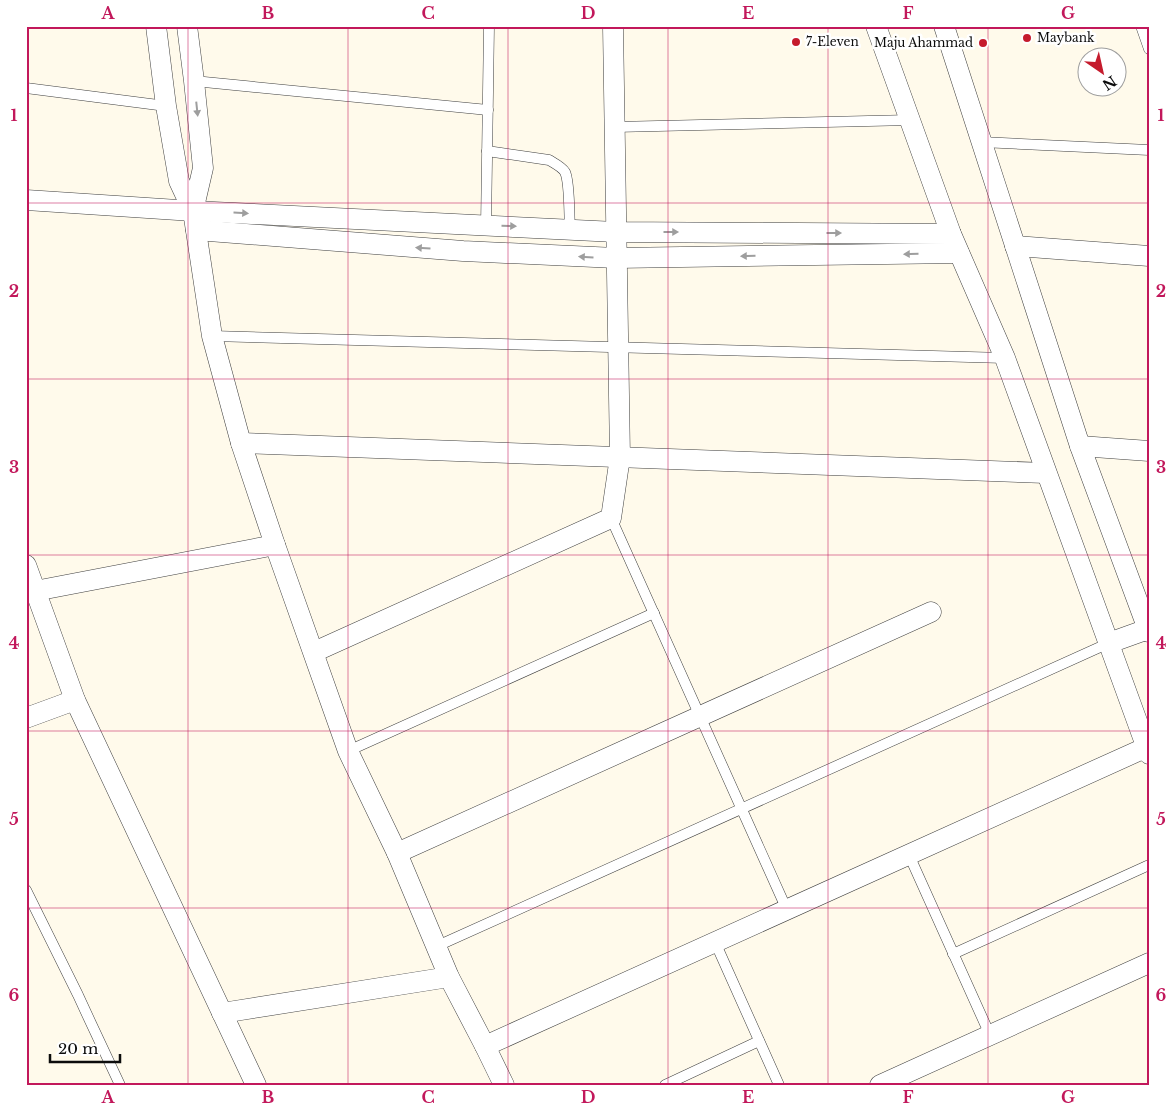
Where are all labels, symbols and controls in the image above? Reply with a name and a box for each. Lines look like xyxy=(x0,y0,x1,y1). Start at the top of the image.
text: A xyxy=(101,3,116,23)
text: B xyxy=(262,3,275,23)
text: C xyxy=(421,3,435,23)
text: D xyxy=(581,3,595,23)
text: E xyxy=(742,3,754,23)
text: F xyxy=(902,3,914,23)
text: G xyxy=(1061,3,1075,23)
place label: Maybank xyxy=(1037,30,1095,45)
marker: Maybank xyxy=(1021,32,1033,44)
place label: 7-Eleven xyxy=(806,34,859,49)
place label: Maju Ahammad xyxy=(874,35,973,50)
marker: 7-Eleven xyxy=(790,36,802,48)
marker: Maju Ahammad xyxy=(977,37,989,49)
north arrow xyxy=(1078,48,1128,98)
text: N xyxy=(1099,72,1120,94)
one-way arrow xyxy=(193,102,201,118)
text: 1 xyxy=(11,105,18,125)
text: 1 xyxy=(1158,105,1165,125)
one-way arrow xyxy=(234,210,250,218)
one-way arrow xyxy=(501,223,517,231)
one-way arrow xyxy=(663,228,679,236)
one-way arrow xyxy=(826,229,842,237)
one-way arrow xyxy=(415,244,431,252)
one-way arrow xyxy=(902,250,918,258)
one-way arrow xyxy=(740,252,756,260)
one-way arrow xyxy=(577,253,593,261)
text: 2 xyxy=(9,281,19,301)
text: 2 xyxy=(1156,281,1166,301)
text: 3 xyxy=(9,457,19,477)
text: 3 xyxy=(1156,457,1166,477)
text: 4 xyxy=(9,633,19,653)
text: 4 xyxy=(1156,633,1166,653)
text: 5 xyxy=(9,809,19,829)
text: 5 xyxy=(1156,809,1166,829)
text: 6 xyxy=(9,985,20,1005)
text: 6 xyxy=(1156,985,1167,1005)
scale bar xyxy=(50,1031,120,1063)
text: 20 m xyxy=(58,1039,98,1058)
text: A xyxy=(101,1087,116,1107)
text: B xyxy=(262,1087,275,1107)
text: C xyxy=(421,1087,435,1107)
text: D xyxy=(581,1087,595,1107)
text: E xyxy=(742,1087,754,1107)
text: F xyxy=(902,1087,914,1107)
text: G xyxy=(1061,1087,1075,1107)

